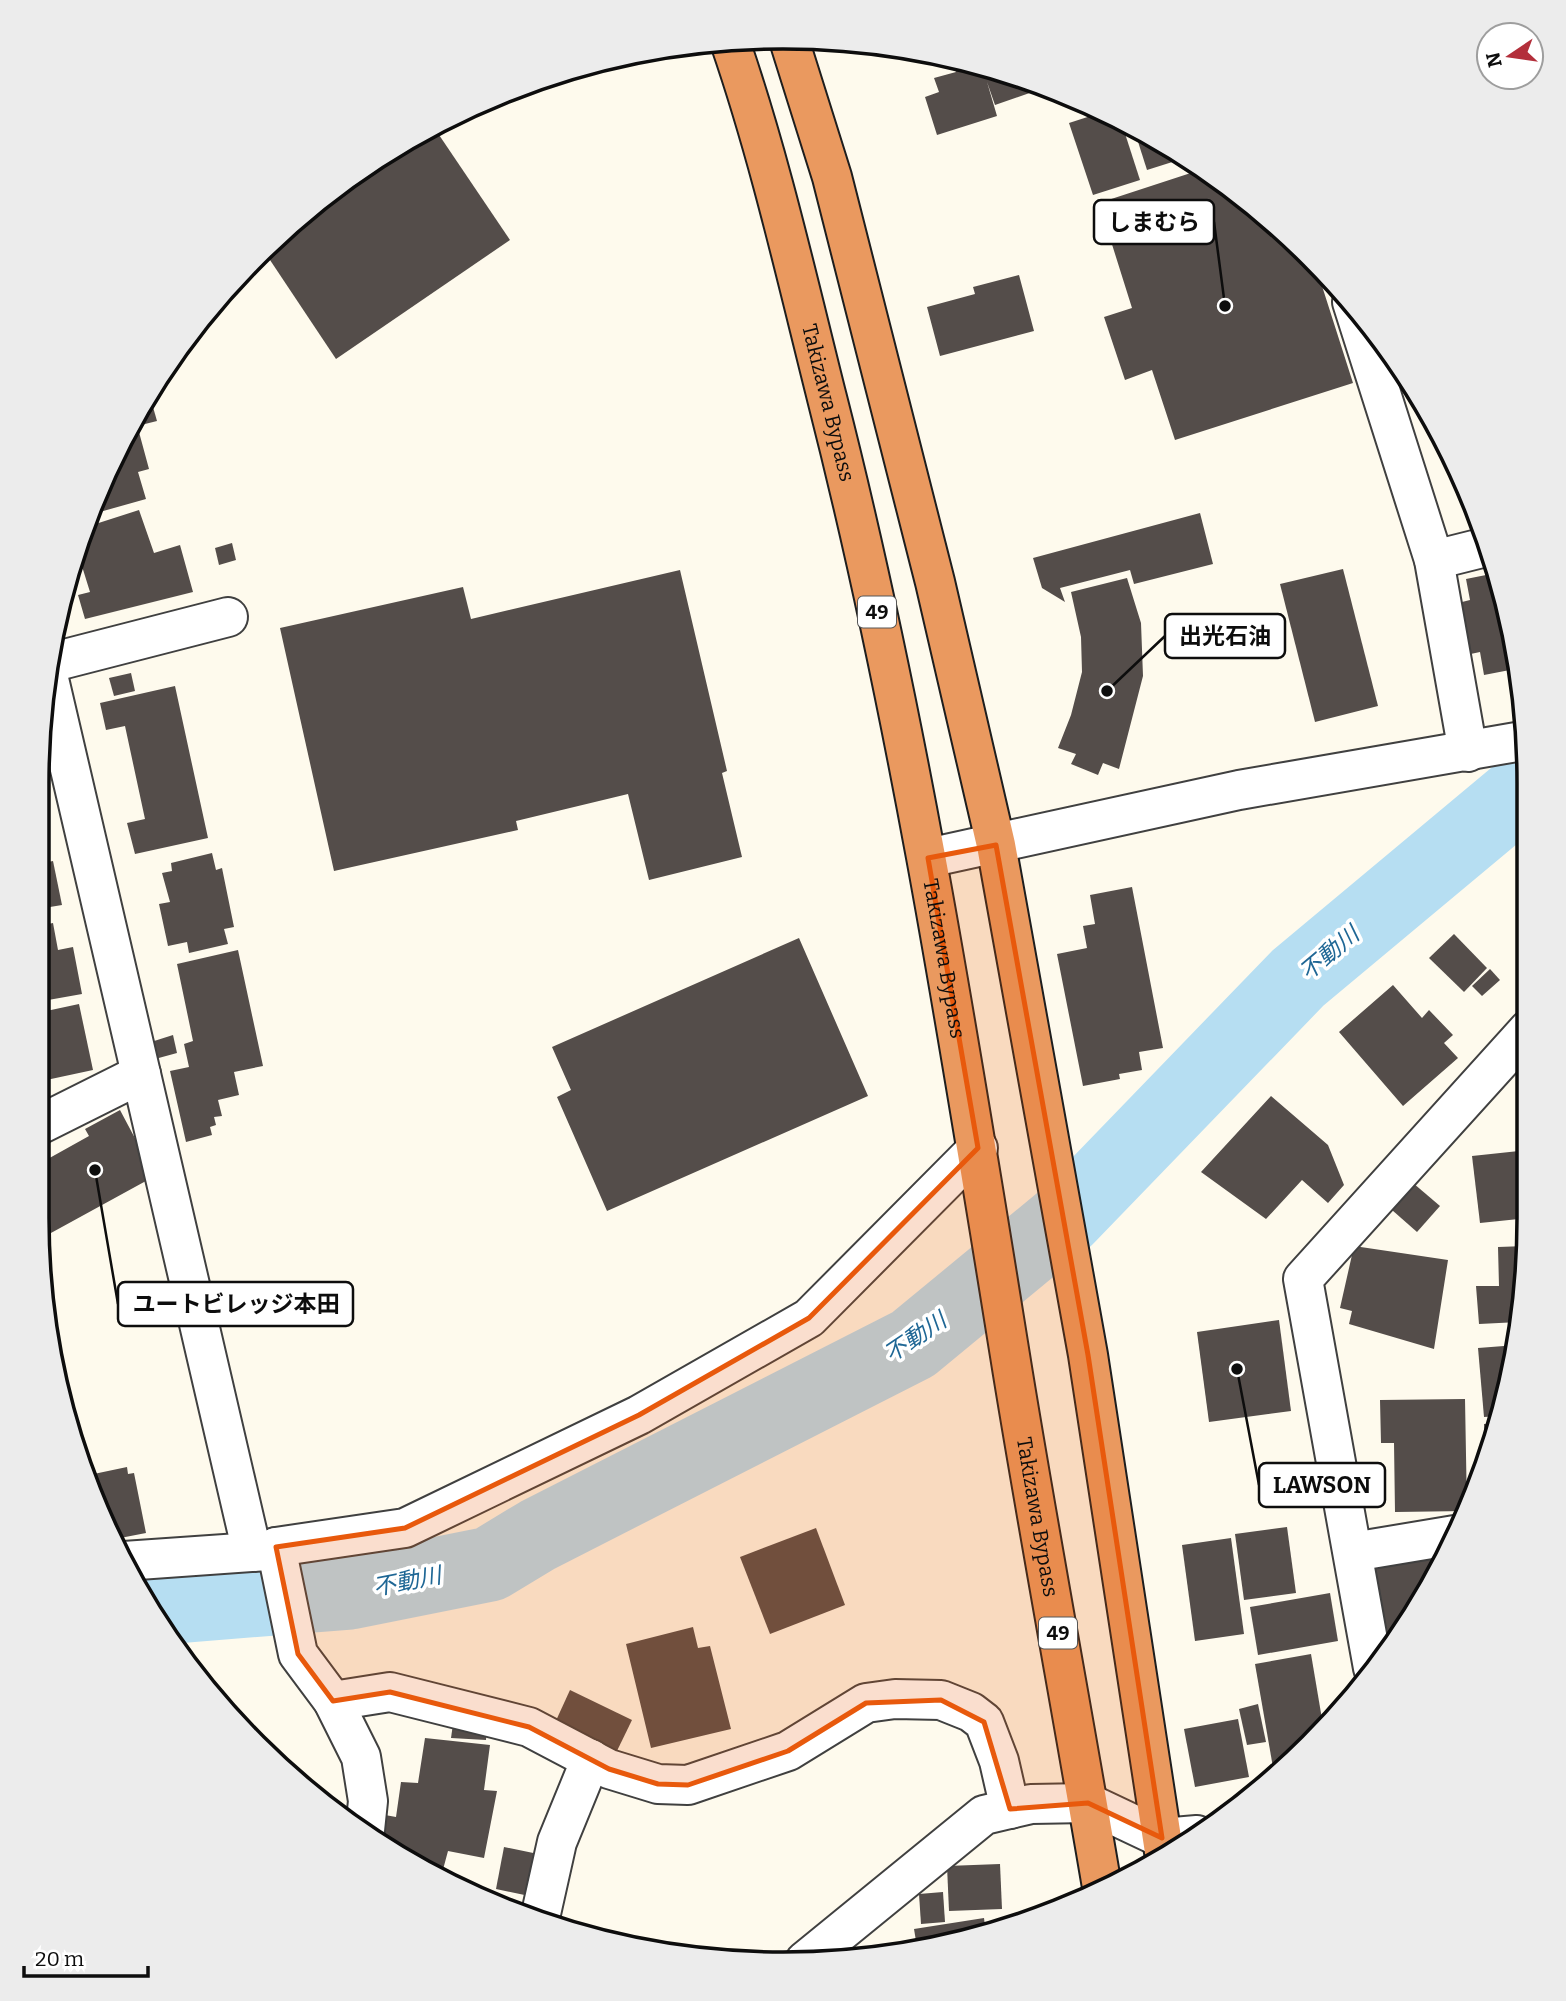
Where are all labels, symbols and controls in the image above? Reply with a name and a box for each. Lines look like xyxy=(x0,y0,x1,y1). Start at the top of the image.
north arrow xyxy=(1475,21,1545,91)
text: N xyxy=(1481,50,1507,69)
callout: しまむら xyxy=(1094,200,1214,244)
text: しまむら xyxy=(1108,208,1200,236)
street label: Takizawa Bypass xyxy=(796,321,860,484)
road number: 49 xyxy=(858,596,896,628)
callout: 出光石油 xyxy=(1165,614,1285,658)
text: 出光石油 xyxy=(1179,622,1271,650)
street label: Takizawa Bypass xyxy=(917,877,971,1040)
water label: 不動川 xyxy=(1294,918,1367,986)
callout: ユートビレッジ本田 xyxy=(118,1282,353,1326)
text: ユートビレッジ本田 xyxy=(133,1290,340,1318)
water label: 不動川 xyxy=(879,1304,954,1368)
street label: Takizawa Bypass xyxy=(1011,1435,1064,1599)
callout: LAWSON xyxy=(1259,1463,1385,1507)
text: LAWSON xyxy=(1273,1471,1371,1499)
water label: 不動川 xyxy=(370,1560,446,1601)
road number: 49 xyxy=(1039,1618,1077,1648)
scale bar xyxy=(24,1934,149,1978)
text: 20 m xyxy=(35,1946,84,1972)

